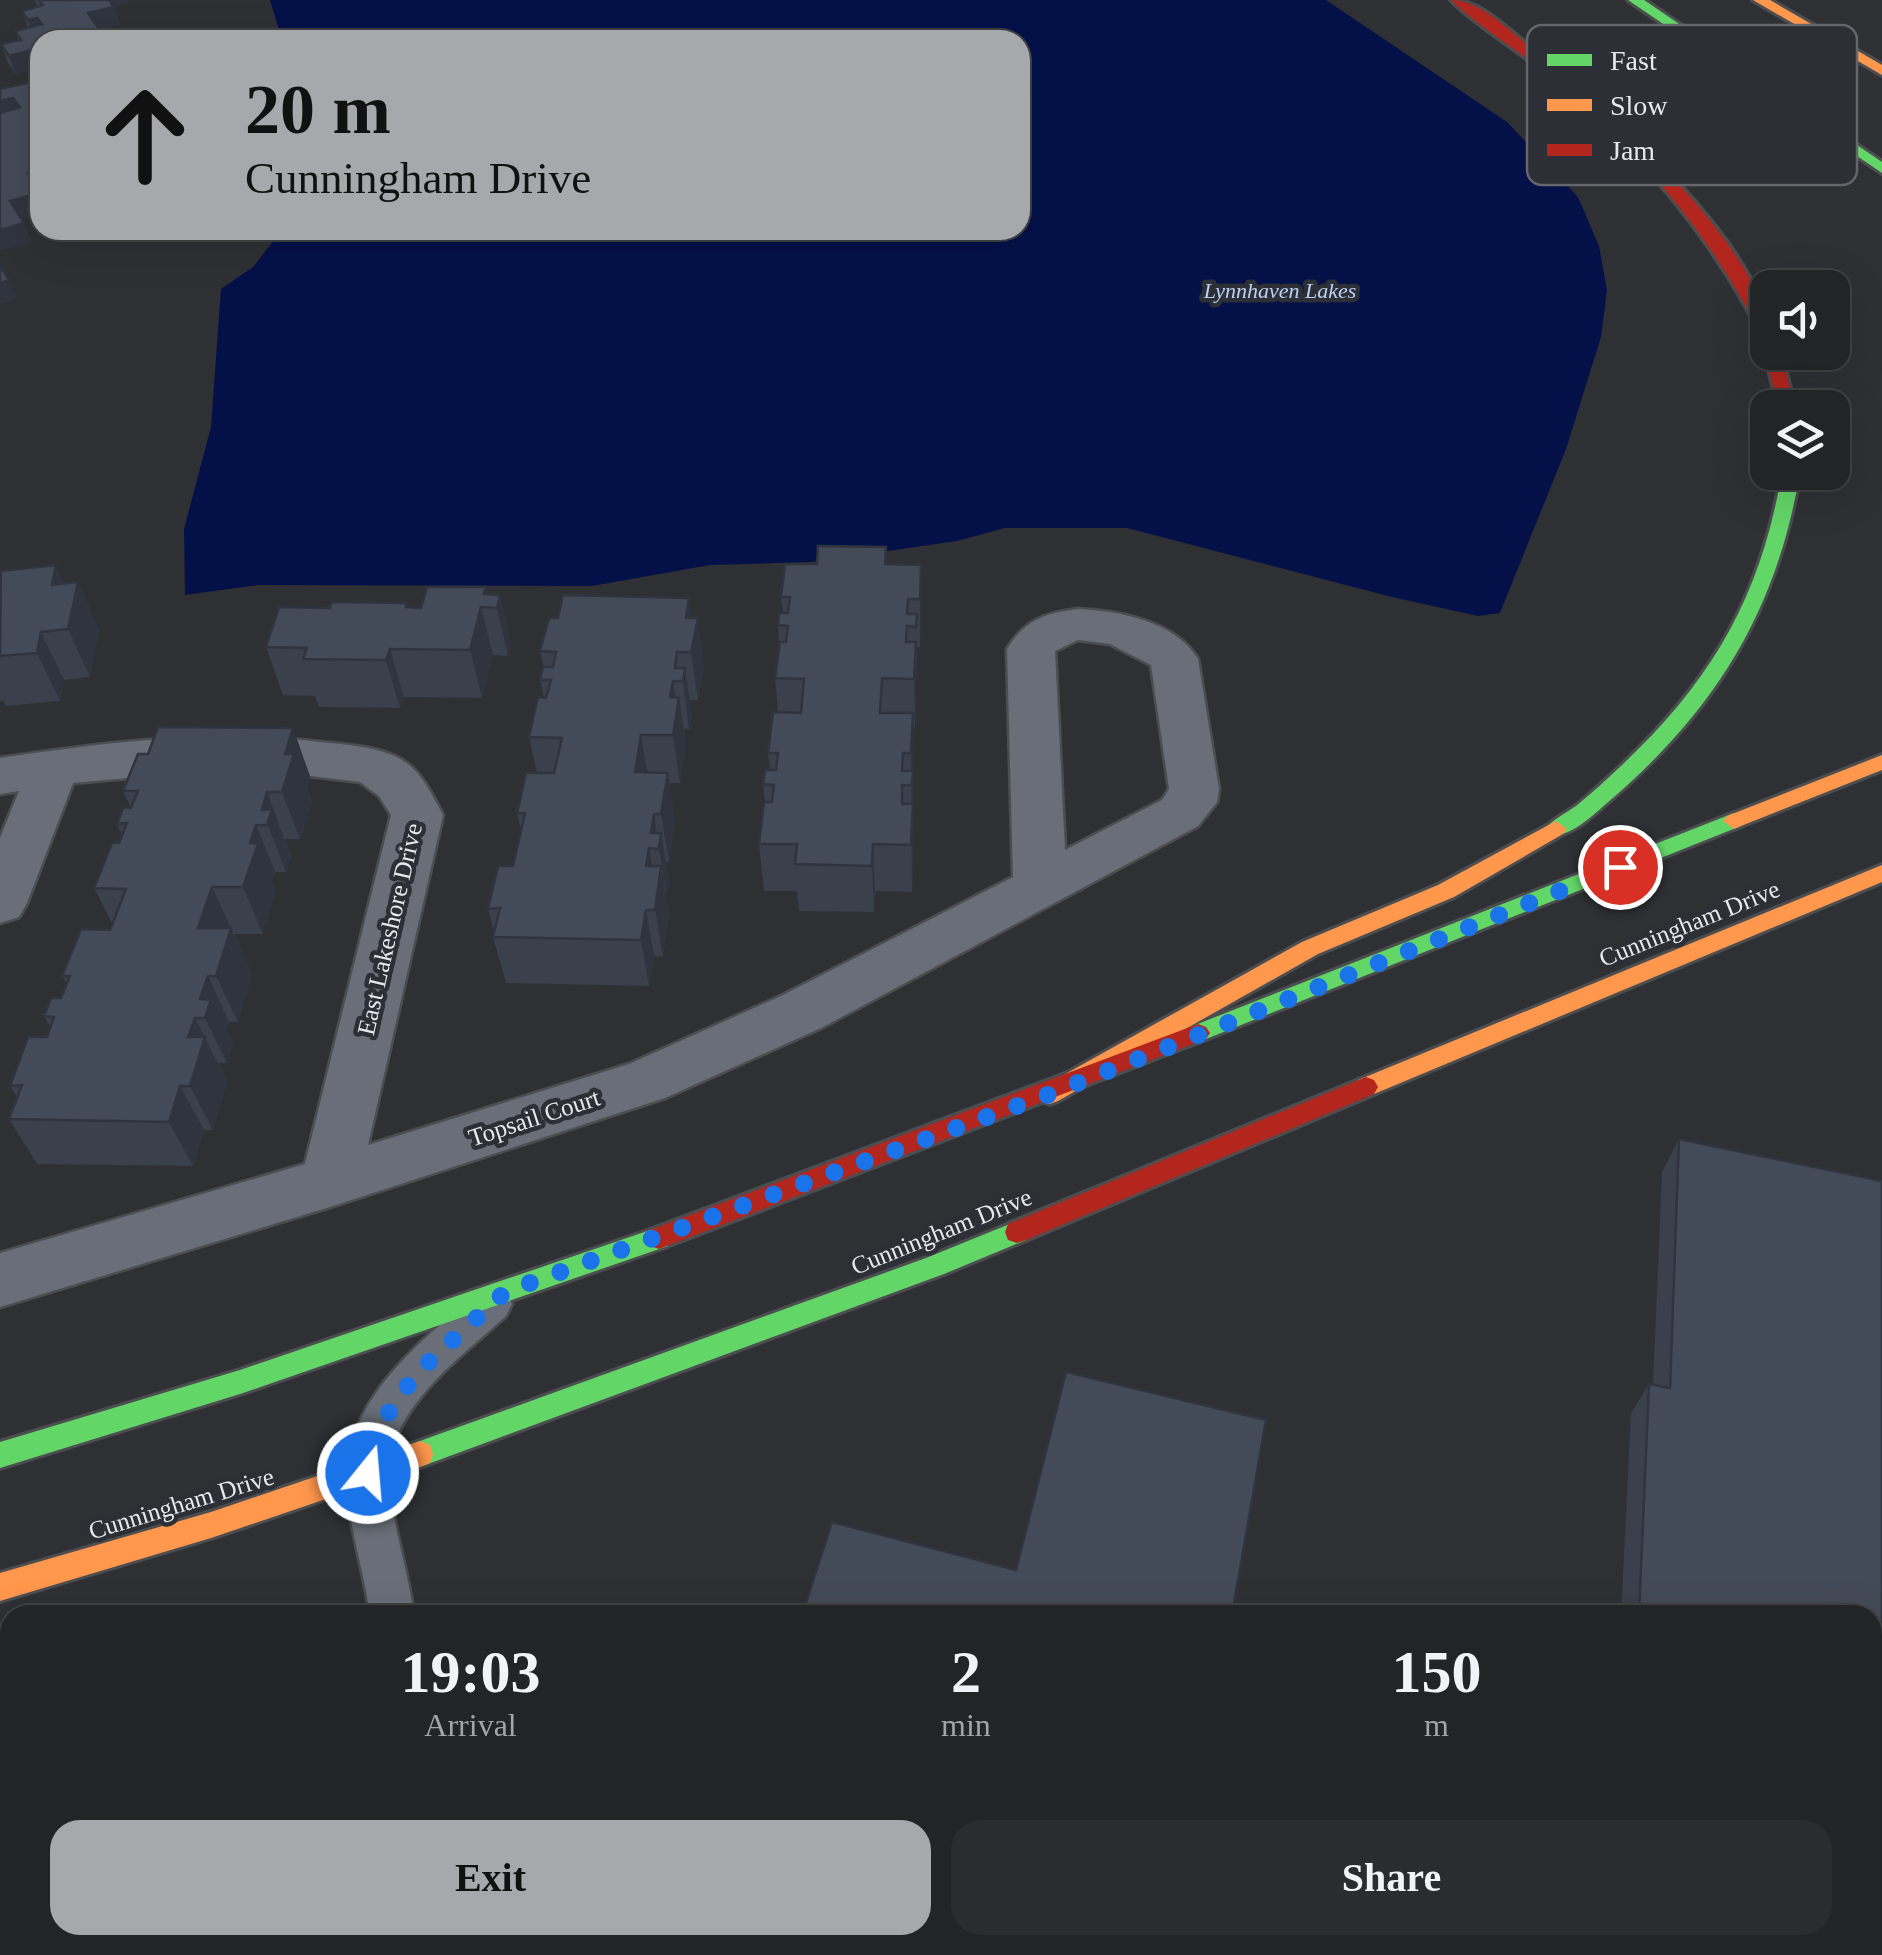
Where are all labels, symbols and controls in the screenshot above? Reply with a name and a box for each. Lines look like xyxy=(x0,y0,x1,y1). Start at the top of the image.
legend xyxy=(1527,25,1857,185)
text: Fast xyxy=(1610,45,1657,76)
icon: ahead xyxy=(80,70,210,200)
text: 20 m xyxy=(245,71,391,148)
text: Slow xyxy=(1610,90,1668,121)
text: Jam xyxy=(1610,135,1655,166)
text: Cunningham Drive xyxy=(245,153,591,203)
map controls xyxy=(1750,270,1850,490)
button: sound xyxy=(1750,270,1850,370)
water label: Lynnhaven Lakes xyxy=(1203,278,1356,303)
button: layers xyxy=(1750,390,1850,490)
street label: East Lakeshore Drive xyxy=(352,821,427,1038)
pin xyxy=(1578,825,1663,910)
icon: arrive xyxy=(1593,840,1648,895)
street label: Cunningham Drive xyxy=(1595,875,1783,972)
street label: Topsail Court xyxy=(465,1084,603,1151)
street label: Cunningham Drive xyxy=(847,1183,1035,1280)
position arrow xyxy=(316,1421,420,1525)
street label: Cunningham Drive xyxy=(85,1462,277,1545)
text: 19:03 xyxy=(401,1639,541,1705)
text: 2 xyxy=(951,1639,981,1705)
text: 150 xyxy=(1391,1639,1481,1705)
text: Arrival xyxy=(424,1707,517,1743)
text: min xyxy=(941,1707,991,1743)
text: m xyxy=(1424,1707,1449,1743)
button: Exit xyxy=(50,1820,931,1935)
button: Share xyxy=(951,1820,1832,1935)

